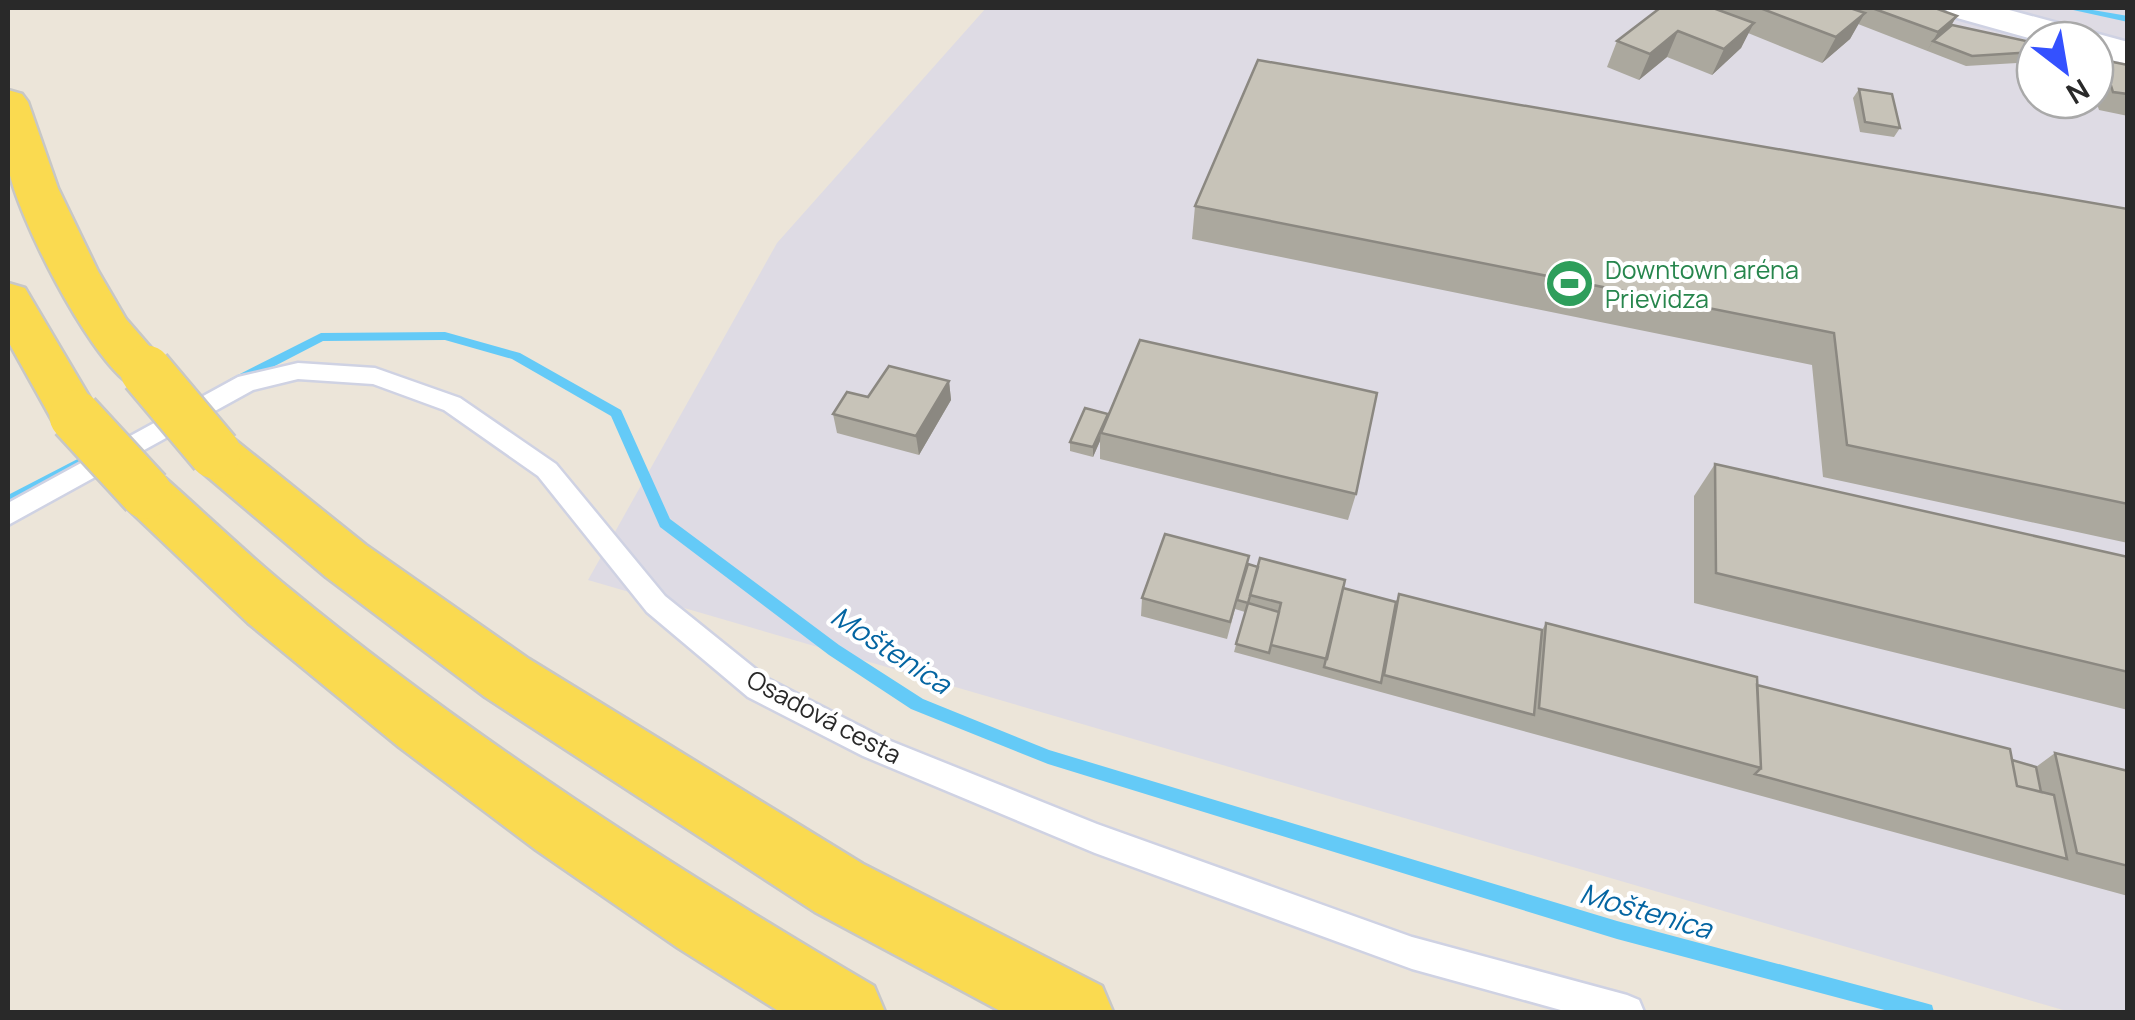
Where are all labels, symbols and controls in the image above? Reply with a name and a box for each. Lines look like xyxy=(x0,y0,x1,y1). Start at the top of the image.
north arrow xyxy=(2015,20,2115,120)
text: N xyxy=(2060,71,2097,114)
place label: Downtown aréna Prievidza xyxy=(1605,252,1799,316)
sports icon: Downtown aréna Prievidza xyxy=(1544,258,1596,310)
water label: Moštenica xyxy=(824,596,960,703)
street label: Osadová cesta xyxy=(741,661,908,772)
water label: Moštenica xyxy=(1576,873,1718,947)

